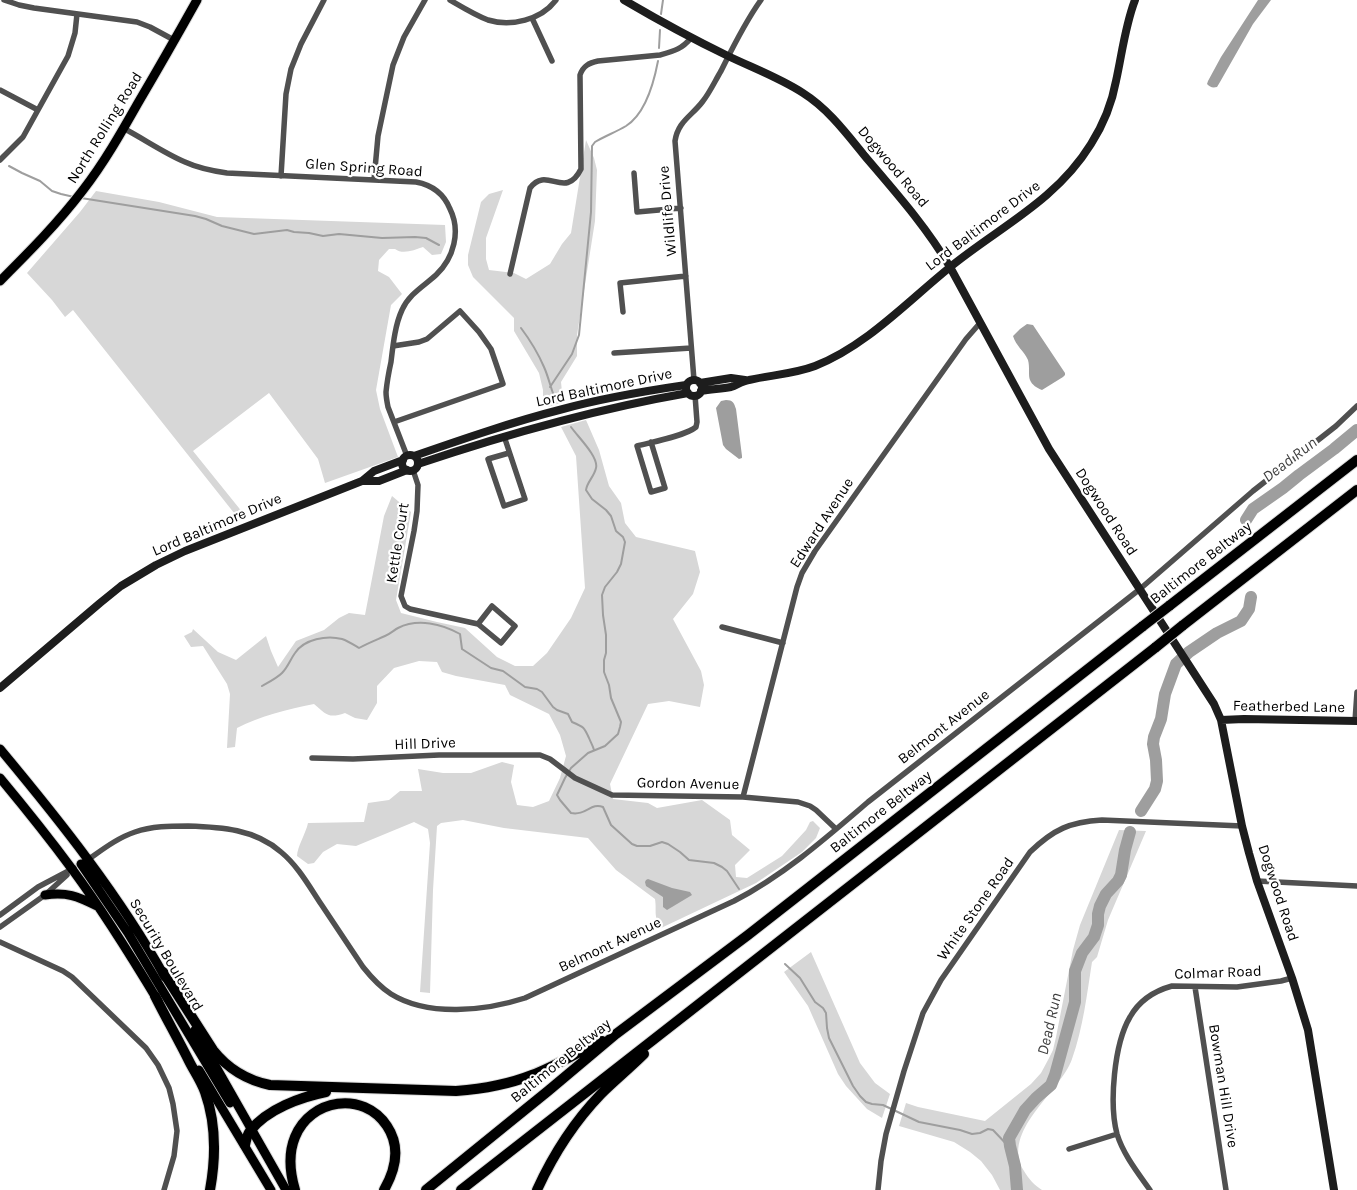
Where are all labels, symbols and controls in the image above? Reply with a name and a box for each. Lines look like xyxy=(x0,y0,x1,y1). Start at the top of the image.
street label: North Rolling Road xyxy=(63,69,147,187)
street label: Dogwood Road xyxy=(854,123,932,211)
street label: Glen Spring Road xyxy=(305,155,423,181)
street label: Wildlife Drive xyxy=(655,165,681,257)
street label: Lord Baltimore Drive xyxy=(922,177,1044,275)
street label: Lord Baltimore Drive xyxy=(534,365,674,411)
water label: Dead Run xyxy=(1259,433,1321,487)
street label: Dogwood Road xyxy=(1071,465,1141,559)
street label: Edward Avenue xyxy=(786,475,858,571)
street label: Lord Baltimore Drive xyxy=(150,490,284,560)
street label: Kettle Court xyxy=(383,502,413,584)
street label: Baltimore Beltway xyxy=(1147,518,1255,608)
street label: Belmont Avenue xyxy=(895,686,993,768)
street label: Featherbed Lane xyxy=(1233,697,1345,717)
street label: Hill Drive xyxy=(394,734,456,754)
street label: Baltimore Beltway xyxy=(827,767,935,857)
street label: Gordon Avenue xyxy=(637,774,739,794)
street label: Dogwood Road xyxy=(1254,842,1302,944)
street label: White Stone Road xyxy=(934,854,1018,964)
street label: Security Boulevard xyxy=(125,895,207,1015)
street label: Belmont Avenue xyxy=(556,913,664,977)
street label: Colmar Road xyxy=(1174,962,1262,984)
water label: Dead Run xyxy=(1034,991,1066,1057)
street label: Baltimore Beltway xyxy=(507,1015,615,1107)
street label: Bowman Hill Drive xyxy=(1204,1023,1242,1149)

